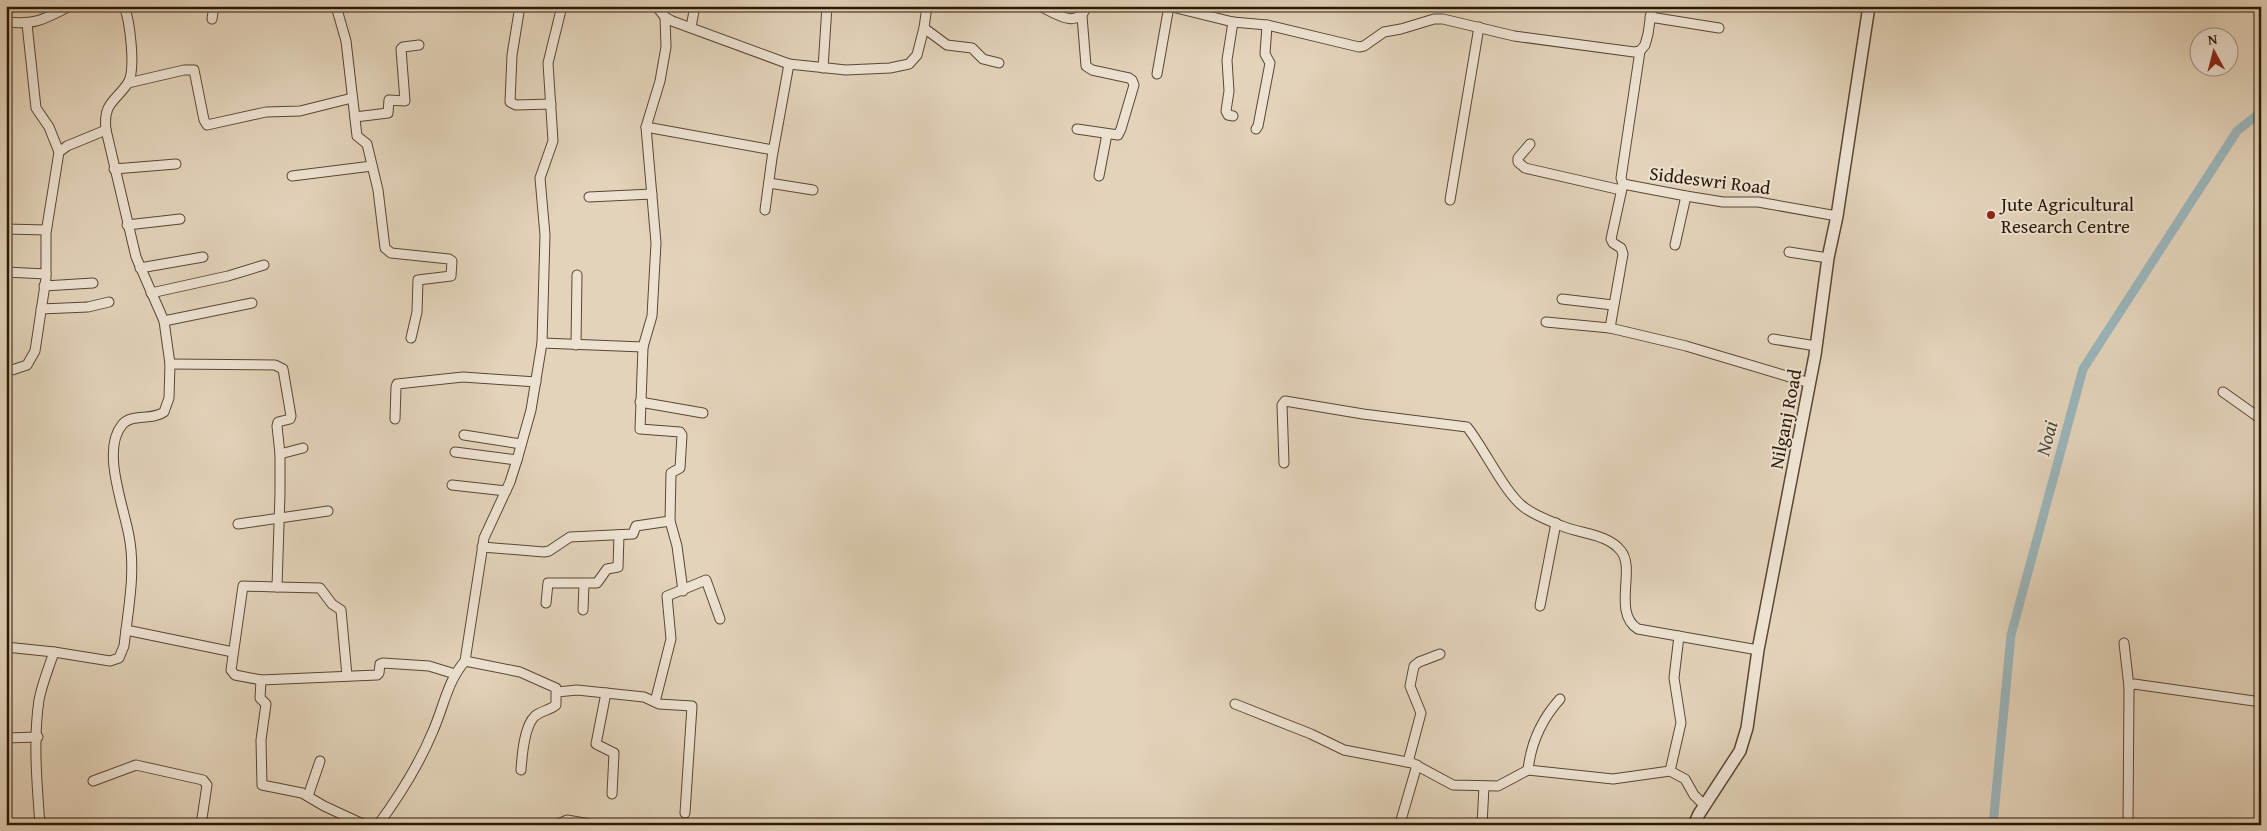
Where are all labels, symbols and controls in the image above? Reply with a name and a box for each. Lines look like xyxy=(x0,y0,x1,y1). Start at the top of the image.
north arrow xyxy=(2190,28,2240,78)
text: N xyxy=(2207,29,2219,50)
street label: Siddeswri Road xyxy=(1648,159,1773,201)
place label: Jute Agricultural Research Centre xyxy=(1999,190,2134,240)
marker: Jute Agricultural Research Centre xyxy=(1985,209,1997,221)
street label: Nilganj Road xyxy=(1762,366,1809,471)
water label: Noai xyxy=(2027,417,2065,460)

